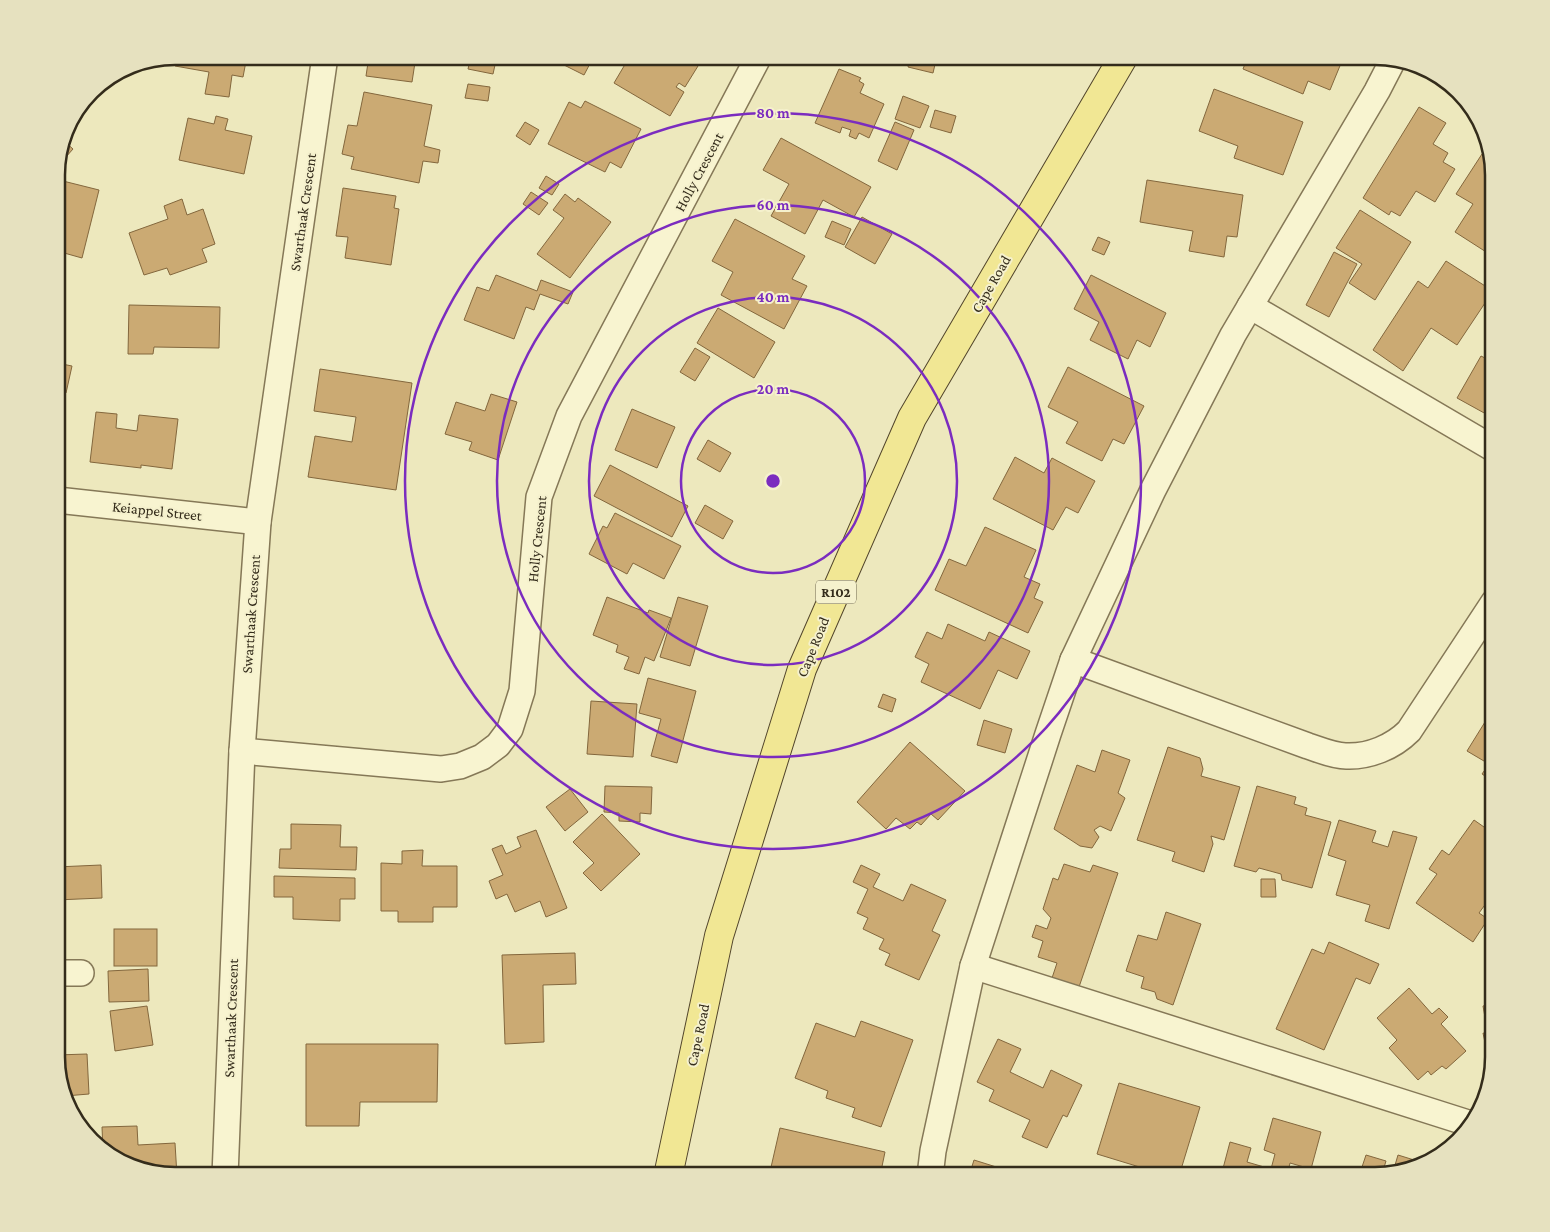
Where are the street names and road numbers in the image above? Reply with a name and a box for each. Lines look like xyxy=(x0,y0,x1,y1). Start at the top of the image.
street label: Holly Crescent xyxy=(672,129,728,215)
street label: Swarthaak Crescent xyxy=(287,151,319,272)
street label: Cape Road xyxy=(968,252,1015,316)
street label: Holly Crescent xyxy=(524,494,551,583)
street label: Keiappel Street xyxy=(111,498,204,525)
street label: Swarthaak Crescent xyxy=(239,553,263,674)
road number: R102 xyxy=(816,580,856,604)
street label: Cape Road xyxy=(794,615,833,680)
street label: Swarthaak Crescent xyxy=(221,957,241,1078)
street label: Cape Road xyxy=(684,1002,713,1068)

